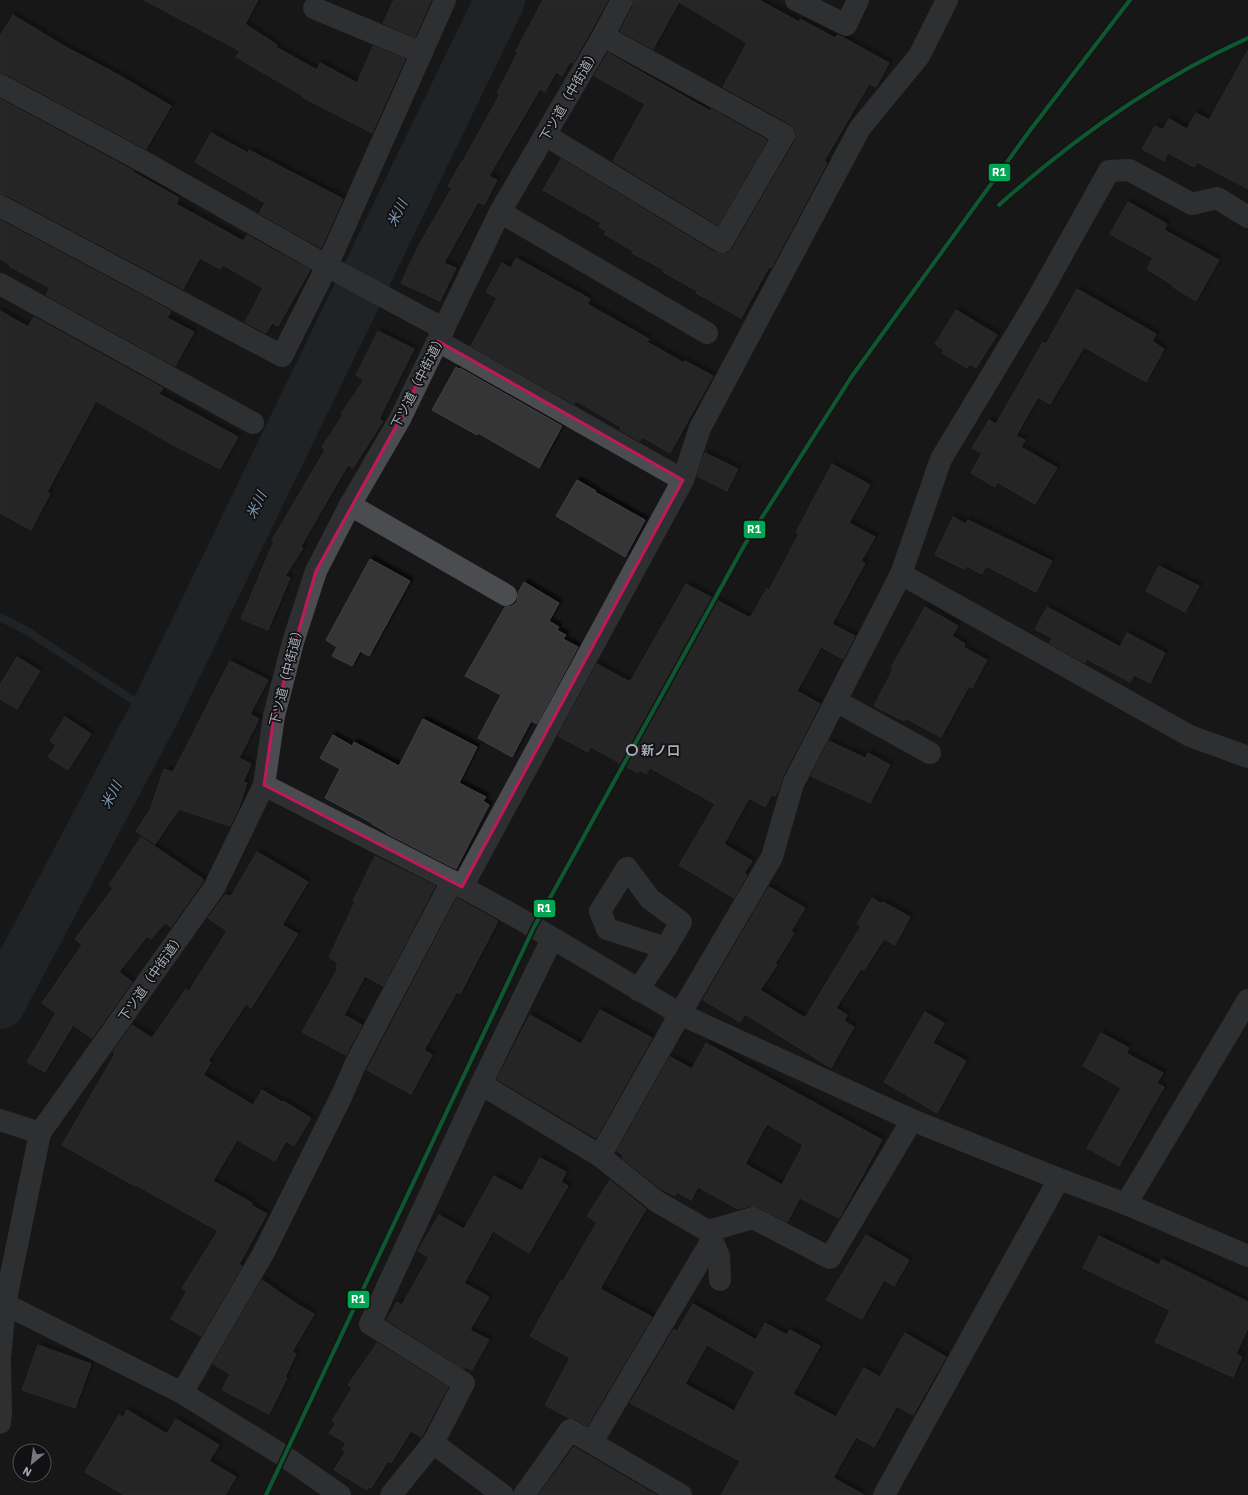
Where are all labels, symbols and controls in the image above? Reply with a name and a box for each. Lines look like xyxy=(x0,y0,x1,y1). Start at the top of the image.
street label: 下ツ道（中街道） xyxy=(536,46,603,145)
line badge: R1 xyxy=(988,163,1011,182)
text: R1 xyxy=(992,165,1006,179)
water label: 米川 xyxy=(383,195,412,230)
street label: 下ツ道（中街道） xyxy=(387,331,450,431)
water label: 米川 xyxy=(242,487,271,522)
line badge: R1 xyxy=(743,520,766,539)
text: R1 xyxy=(747,522,761,536)
street label: 下ツ道（中街道） xyxy=(266,623,307,728)
place label: 新ノ口 xyxy=(641,742,680,759)
marker: 新ノ口 xyxy=(626,744,638,756)
water label: 米川 xyxy=(96,777,126,812)
line badge: R1 xyxy=(533,899,556,918)
text: R1 xyxy=(537,901,551,915)
street label: 下ツ道（中街道） xyxy=(115,930,188,1025)
line badge: R1 xyxy=(347,1290,370,1309)
text: R1 xyxy=(351,1292,365,1306)
north arrow xyxy=(12,1443,52,1483)
text: N xyxy=(20,1464,34,1480)

